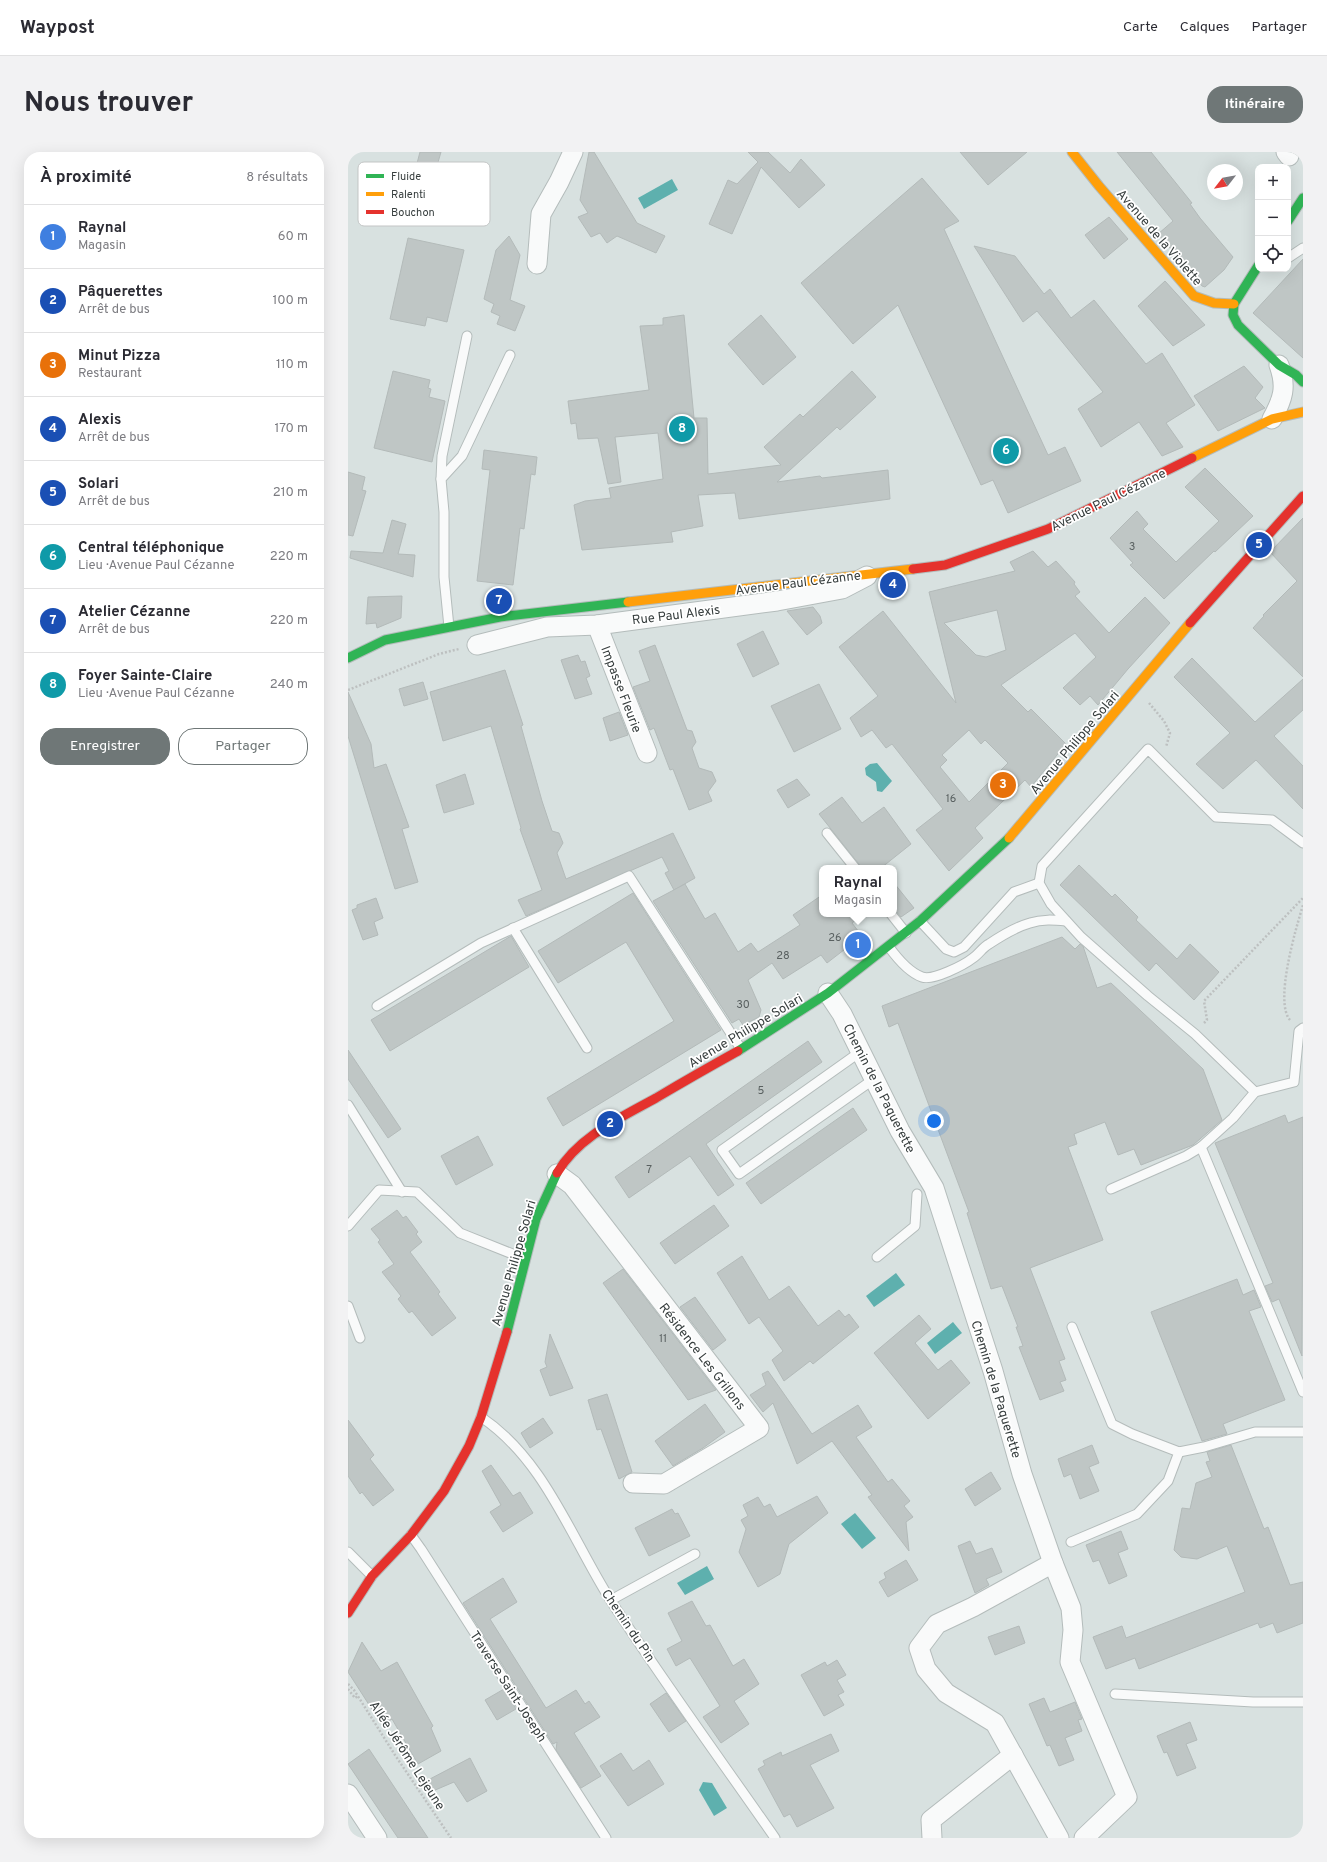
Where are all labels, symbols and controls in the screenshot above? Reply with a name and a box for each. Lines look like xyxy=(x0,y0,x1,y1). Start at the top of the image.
text: Waypost xyxy=(20,16,95,40)
text: Carte xyxy=(1123,19,1158,36)
text: Calques xyxy=(1180,19,1230,36)
text: Partager xyxy=(1252,19,1307,36)
text: Nous trouver xyxy=(24,86,193,122)
button: Itinéraire xyxy=(1207,86,1303,123)
legend xyxy=(358,162,490,226)
north arrow xyxy=(1207,164,1243,200)
map controls xyxy=(1255,164,1291,272)
button: + xyxy=(1255,164,1291,200)
text: À proximité xyxy=(40,167,132,189)
text: 8 résultats xyxy=(246,170,308,186)
text: Fluide xyxy=(391,170,421,184)
street label: Avenue de la Violette xyxy=(1112,187,1205,290)
text: Ralenti xyxy=(391,188,426,202)
button: − xyxy=(1255,200,1291,236)
text: Bouchon xyxy=(391,206,435,220)
text: Raynal xyxy=(78,219,126,238)
text: 1 xyxy=(50,229,56,245)
text: 60 m xyxy=(278,229,308,245)
button: locate xyxy=(1255,236,1291,272)
text: Magasin xyxy=(78,238,126,254)
text: Pâquerettes xyxy=(78,283,163,302)
text: 2 xyxy=(49,293,57,309)
text: 100 m xyxy=(272,293,308,309)
text: Arrêt de bus xyxy=(78,302,150,318)
text: Minut Pizza xyxy=(78,347,160,366)
text: 3 xyxy=(49,357,57,373)
text: 110 m xyxy=(276,357,308,373)
text: Restaurant xyxy=(78,366,142,382)
text: Alexis xyxy=(78,411,121,430)
pin: 8 xyxy=(669,414,695,444)
text: 4 xyxy=(49,421,57,437)
text: 170 m xyxy=(274,421,308,437)
text: Arrêt de bus xyxy=(78,430,150,446)
pin: 6 xyxy=(993,436,1019,466)
street label: Avenue Paul Cézanne xyxy=(1049,466,1169,536)
text: Solari xyxy=(78,475,119,494)
text: 5 xyxy=(49,485,57,501)
text: 210 m xyxy=(273,485,308,501)
text: Arrêt de bus xyxy=(78,494,150,510)
pin: 5 xyxy=(1246,530,1272,560)
text: Central téléphonique xyxy=(78,539,224,558)
house number: 3 xyxy=(1129,540,1135,554)
text: 6 xyxy=(49,549,57,565)
text: 220 m xyxy=(270,549,308,565)
text: Lieu · Avenue Paul Cézanne xyxy=(78,558,235,574)
street label: Avenue Paul Cézanne xyxy=(735,568,862,600)
pin: 4 xyxy=(880,570,906,600)
pin: 7 xyxy=(486,586,512,616)
text: Atelier Cézanne xyxy=(78,603,190,622)
street label: Rue Paul Alexis xyxy=(631,603,721,629)
text: 7 xyxy=(50,613,56,629)
text: 220 m xyxy=(270,613,308,629)
text: Arrêt de bus xyxy=(78,622,150,638)
street label: Impasse Fleurie xyxy=(596,644,644,735)
text: Foyer Sainte-Claire xyxy=(78,667,212,686)
text: 8 xyxy=(49,677,57,693)
text: 240 m xyxy=(270,677,308,693)
text: Lieu · Avenue Paul Cézanne xyxy=(78,686,235,702)
street label: Avenue Philippe Solari xyxy=(1027,688,1124,798)
button: Enregistrer xyxy=(40,728,170,765)
button: Partager xyxy=(178,728,308,765)
pin: 3 xyxy=(990,770,1016,800)
house number: 16 xyxy=(946,792,956,806)
popup xyxy=(819,865,897,917)
text: Raynal xyxy=(834,874,882,893)
text: Magasin xyxy=(834,893,882,909)
pin: 1 xyxy=(845,930,871,960)
house number: 26 xyxy=(828,931,842,945)
house number: 28 xyxy=(776,949,790,963)
street label: Avenue Philippe Solari xyxy=(686,991,806,1072)
house number: 30 xyxy=(736,998,750,1012)
street label: Chemin de la Paquerette xyxy=(839,1021,918,1156)
house number: 5 xyxy=(758,1084,765,1098)
pin: 2 xyxy=(597,1109,623,1139)
your location xyxy=(924,1111,944,1131)
house number: 7 xyxy=(646,1163,652,1177)
street label: Avenue Philippe Solari xyxy=(489,1199,541,1328)
street label: Résidence Les Grillons xyxy=(655,1301,748,1414)
street label: Chemin de la Paquerette xyxy=(967,1319,1024,1460)
house number: 11 xyxy=(659,1332,667,1346)
street label: Chemin du Pin xyxy=(597,1587,658,1666)
street label: Traverse Saint-Joseph xyxy=(465,1629,549,1746)
street label: Allée Jérôme Lejeune xyxy=(365,1699,448,1814)

